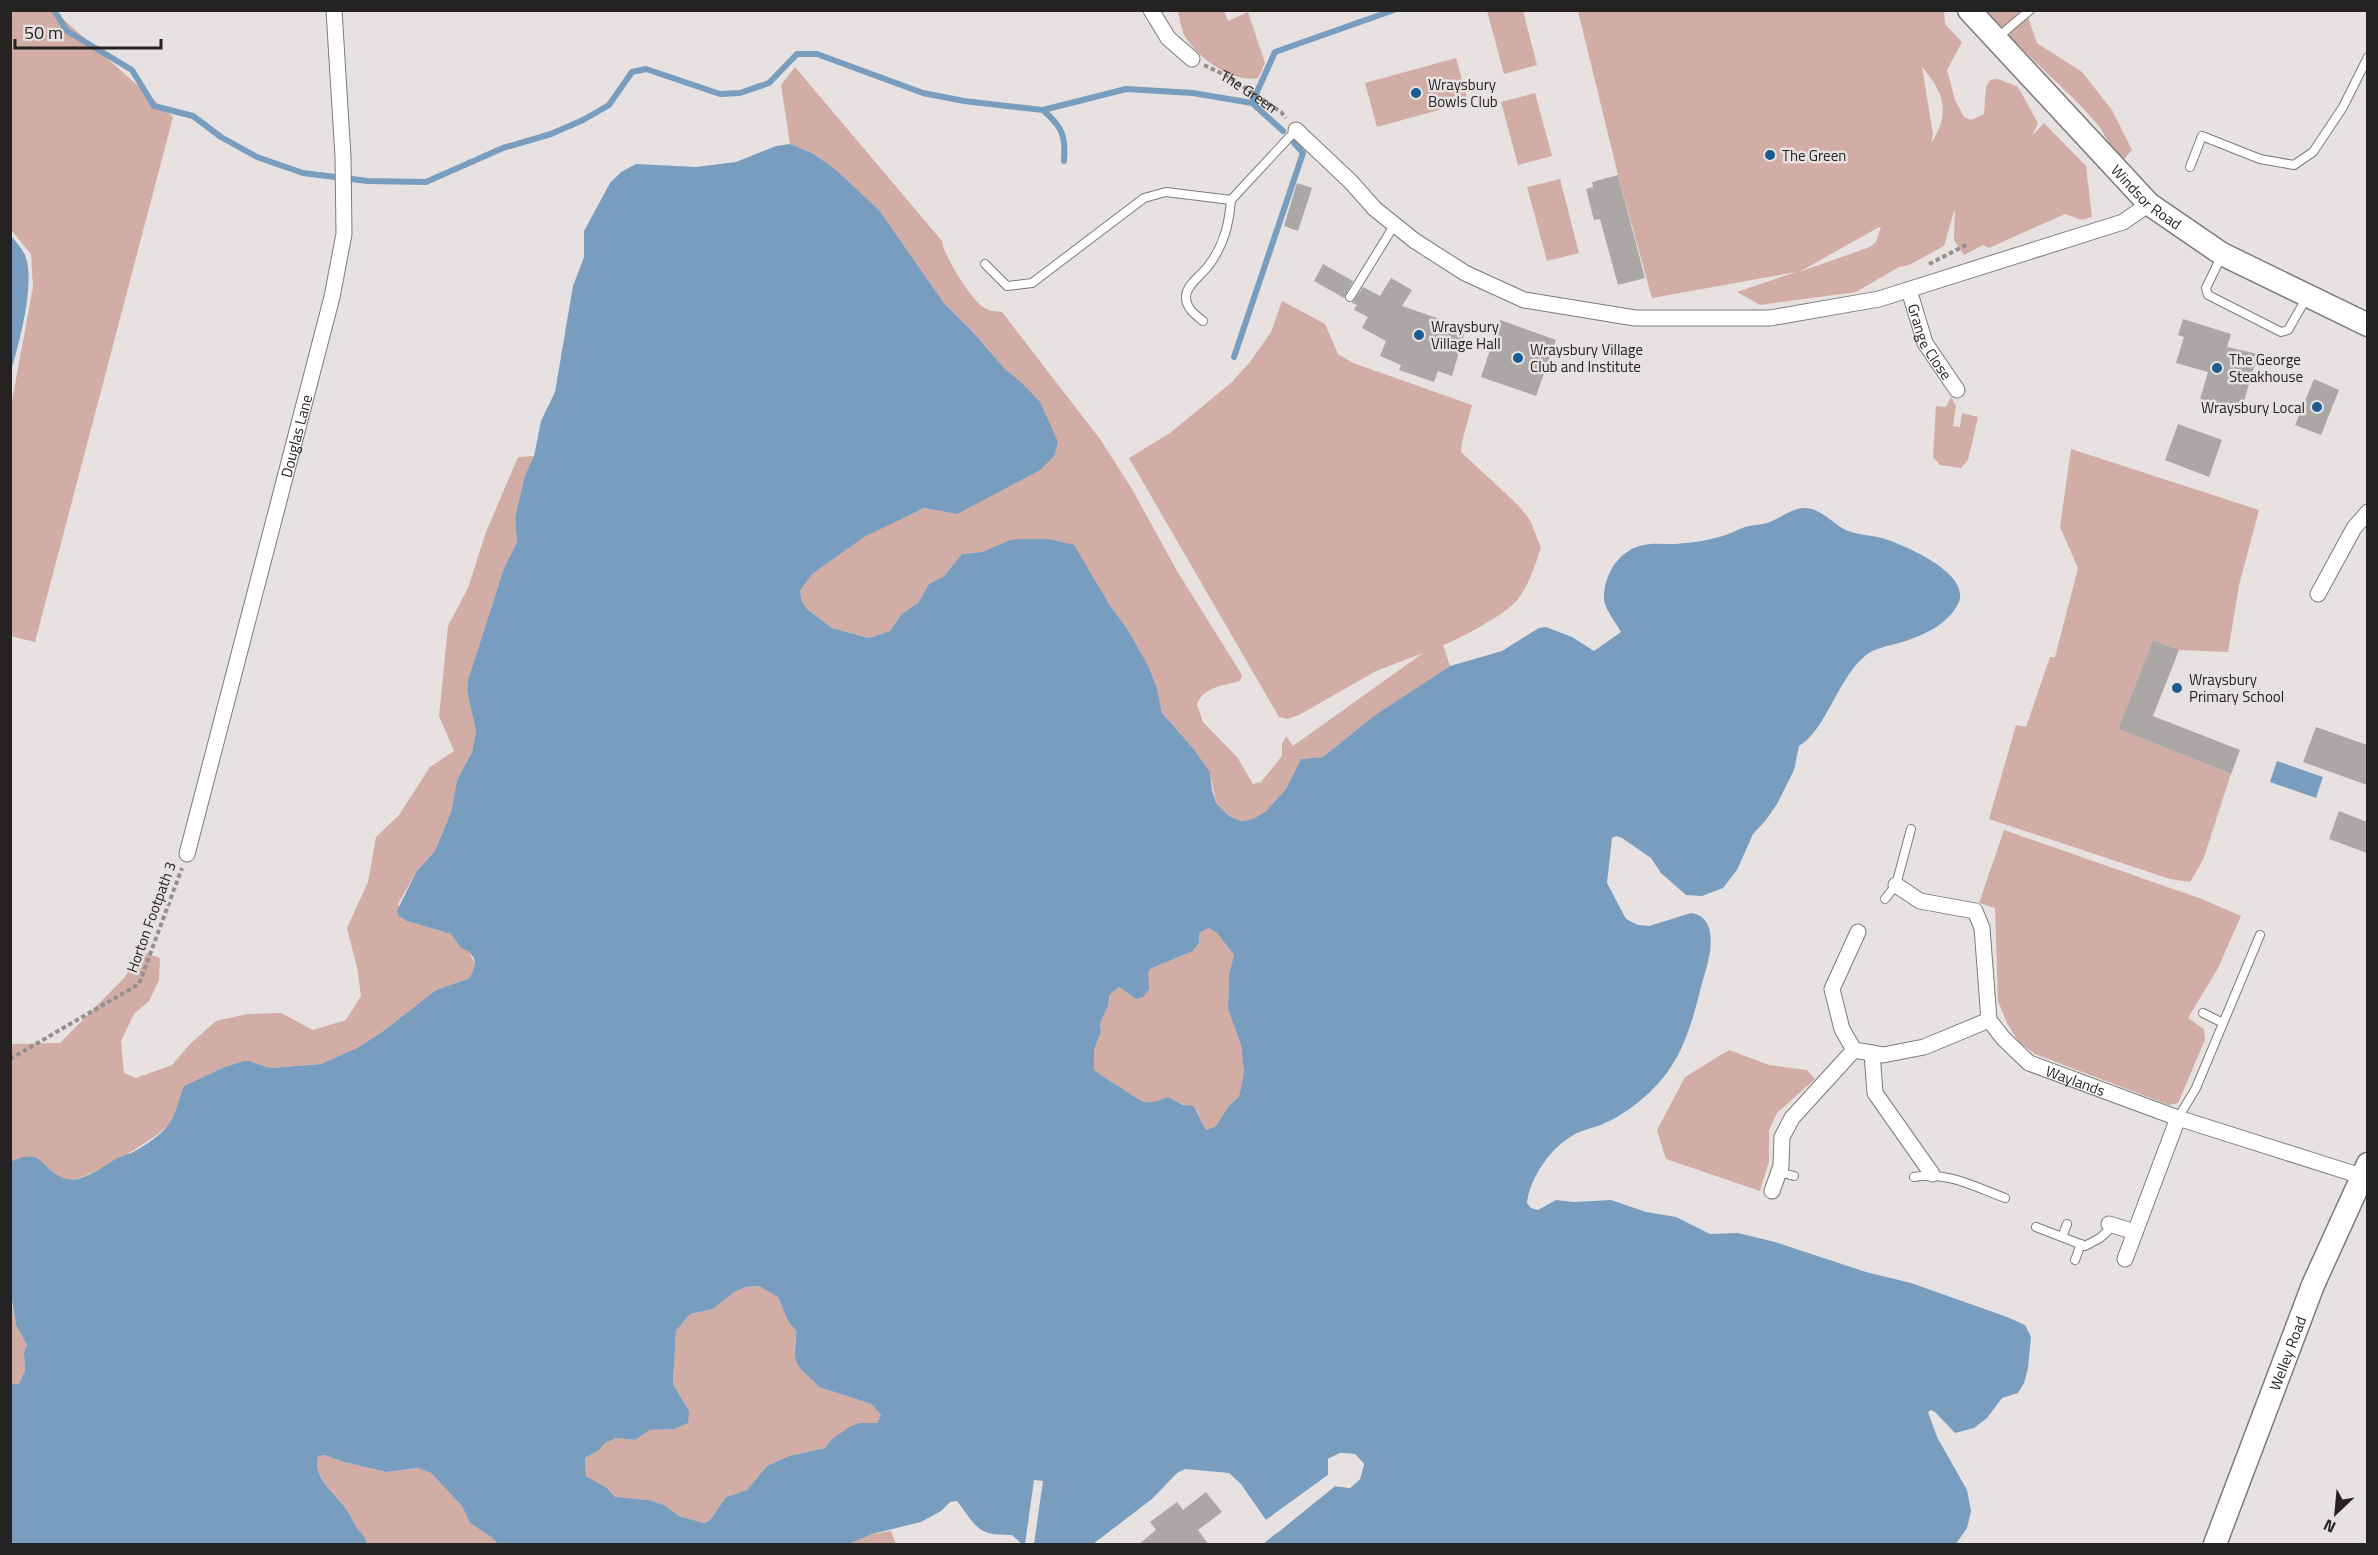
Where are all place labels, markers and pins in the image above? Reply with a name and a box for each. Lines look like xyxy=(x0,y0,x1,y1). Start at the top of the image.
place label: Wraysbury Bowls Club xyxy=(1428,73,1498,113)
marker: Wraysbury Bowls Club xyxy=(1409,86,1423,100)
place label: The Green xyxy=(1782,144,1846,167)
marker: The Green xyxy=(1763,148,1777,162)
place label: Wraysbury Village Hall xyxy=(1431,315,1501,355)
marker: Wraysbury Village Hall xyxy=(1412,328,1426,342)
place label: Wraysbury Village Club and Institute xyxy=(1530,338,1643,378)
place label: The George Steakhouse xyxy=(2229,348,2303,388)
marker: Wraysbury Village Club and Institute xyxy=(1511,351,1525,365)
marker: The George Steakhouse xyxy=(2210,361,2224,375)
place label: Wraysbury Local xyxy=(2201,396,2305,419)
marker: Wraysbury Local xyxy=(2310,400,2324,414)
place label: Wraysbury Primary School xyxy=(2189,668,2284,708)
marker: Wraysbury Primary School xyxy=(2170,681,2184,695)

